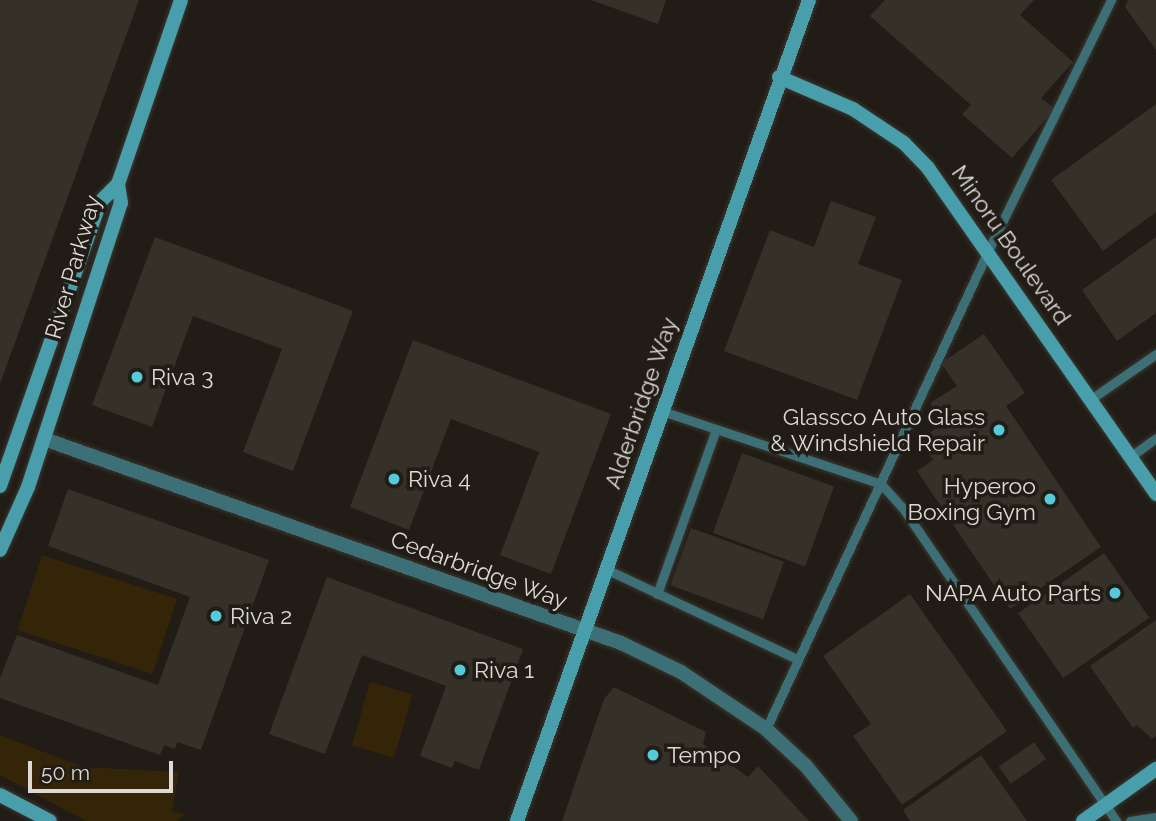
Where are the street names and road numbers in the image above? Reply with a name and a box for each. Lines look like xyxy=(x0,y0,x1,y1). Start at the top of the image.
street label: Minoru Boulevard xyxy=(946,160,1076,330)
street label: River Parkway xyxy=(39,191,107,343)
street label: Alderbridge Way xyxy=(599,313,683,493)
street label: Cedarbridge Way xyxy=(386,525,572,615)

